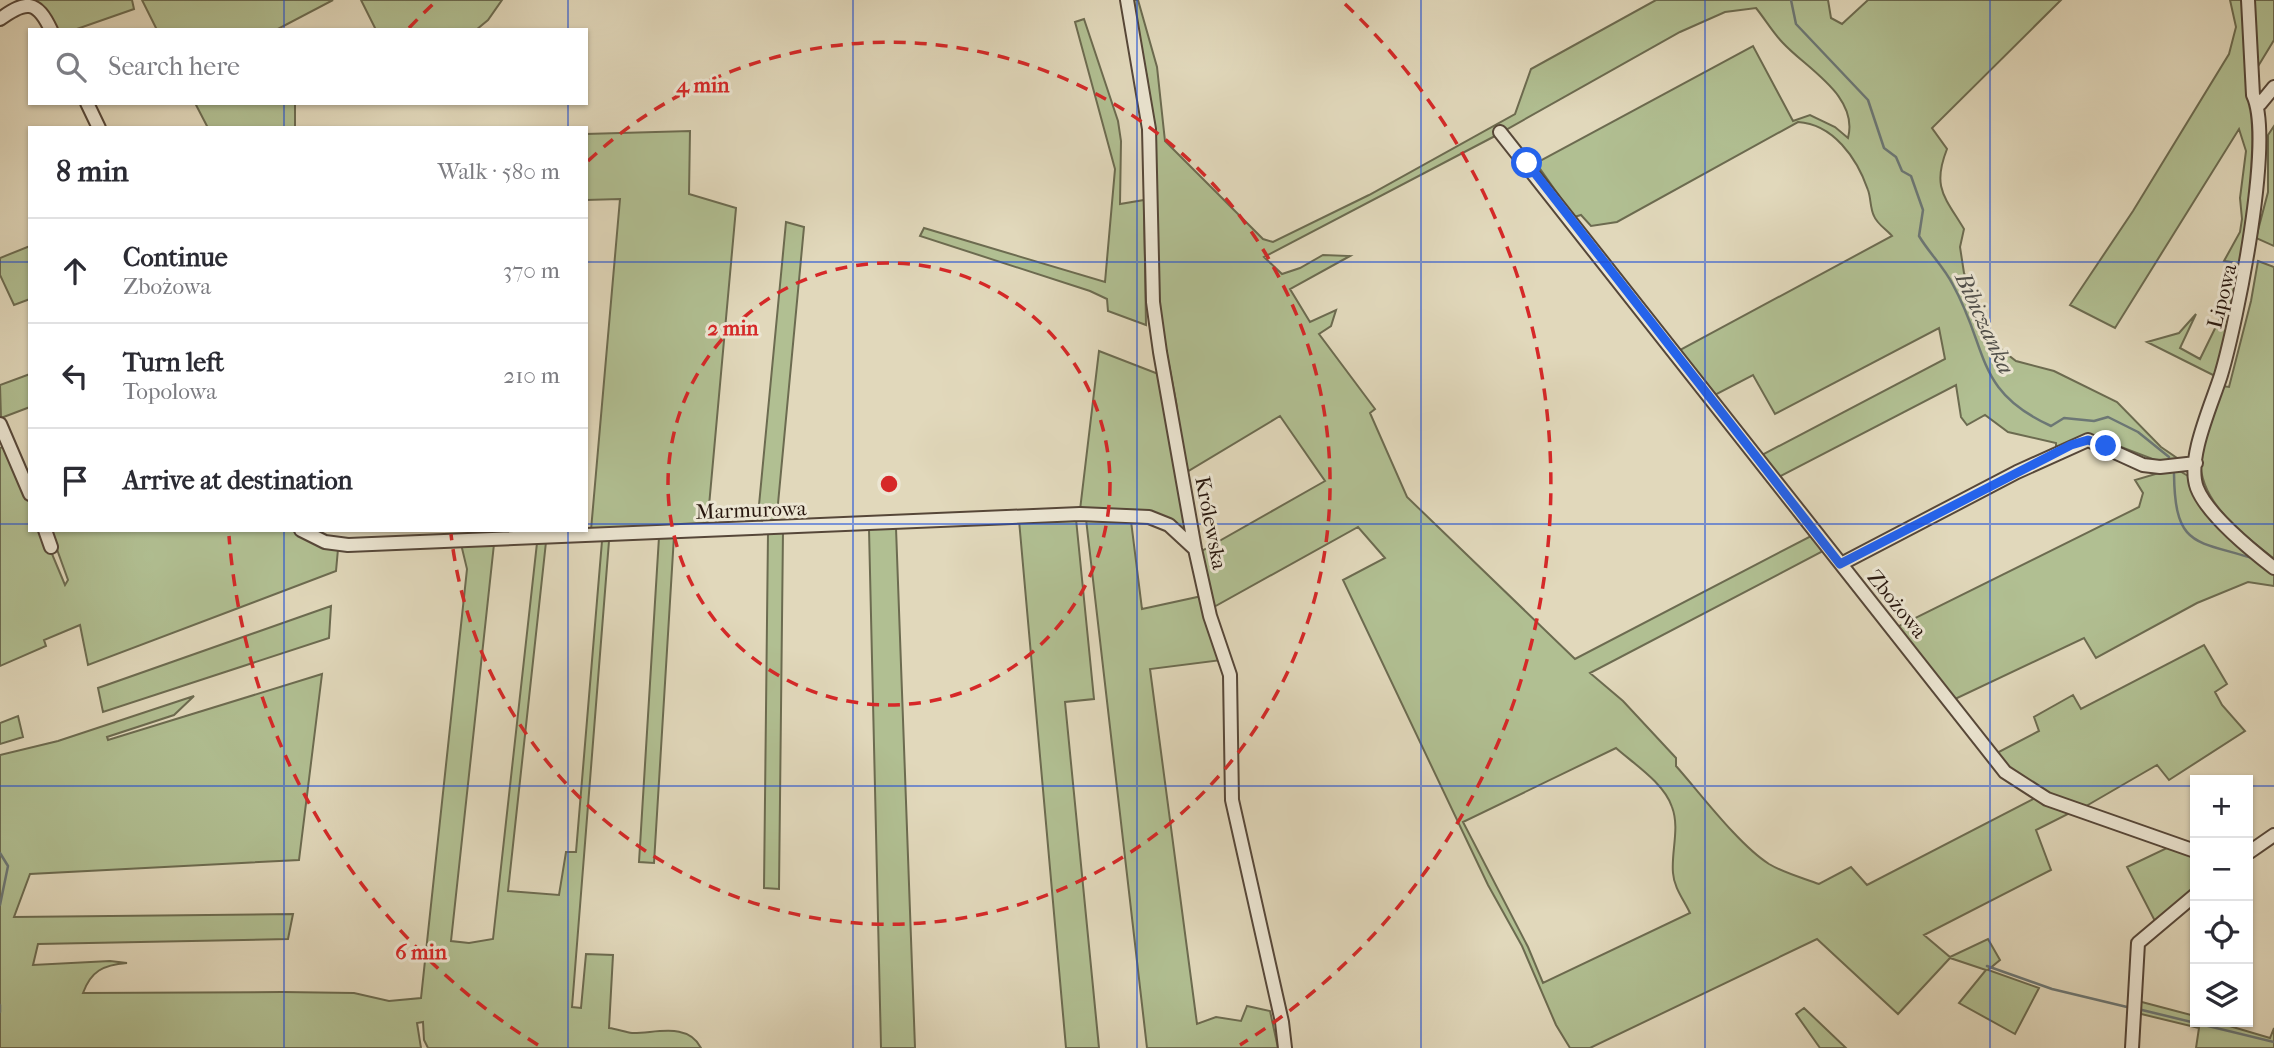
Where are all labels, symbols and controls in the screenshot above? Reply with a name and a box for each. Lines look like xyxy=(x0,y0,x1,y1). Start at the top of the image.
search box xyxy=(28,28,588,105)
icon: search xyxy=(52,48,90,86)
text: Search here xyxy=(108,51,240,82)
text: 4 min xyxy=(676,73,730,98)
route start xyxy=(1511,147,1542,178)
text: 8 min xyxy=(56,154,129,189)
text: Walk · 580 m xyxy=(437,158,560,185)
text: Continue xyxy=(123,242,228,273)
icon: ahead xyxy=(56,252,94,290)
text: 370 m xyxy=(503,257,560,284)
street label: Lipowa xyxy=(2202,261,2242,331)
water label: Bibiczanka xyxy=(1948,266,2020,378)
text: Zbożowa xyxy=(123,273,211,300)
text: 2 min xyxy=(707,316,759,340)
text: Turn left xyxy=(123,347,224,378)
icon: left xyxy=(56,357,94,395)
text: 210 m xyxy=(503,362,560,389)
text: Topolowa xyxy=(123,378,217,405)
route end xyxy=(2090,430,2121,461)
icon: arrive xyxy=(56,462,94,500)
text: Arrive at destination xyxy=(123,465,353,496)
centre of rings xyxy=(877,472,901,496)
street label: Królewska xyxy=(1190,474,1232,572)
street label: Marmurowa xyxy=(695,496,807,524)
street label: Zbożowa xyxy=(1862,565,1932,643)
map controls xyxy=(2190,775,2253,1027)
button: + xyxy=(2190,775,2253,838)
button: − xyxy=(2190,838,2253,901)
button: locate xyxy=(2190,901,2253,964)
text: 6 min xyxy=(395,940,448,964)
button: layers xyxy=(2190,964,2253,1027)

